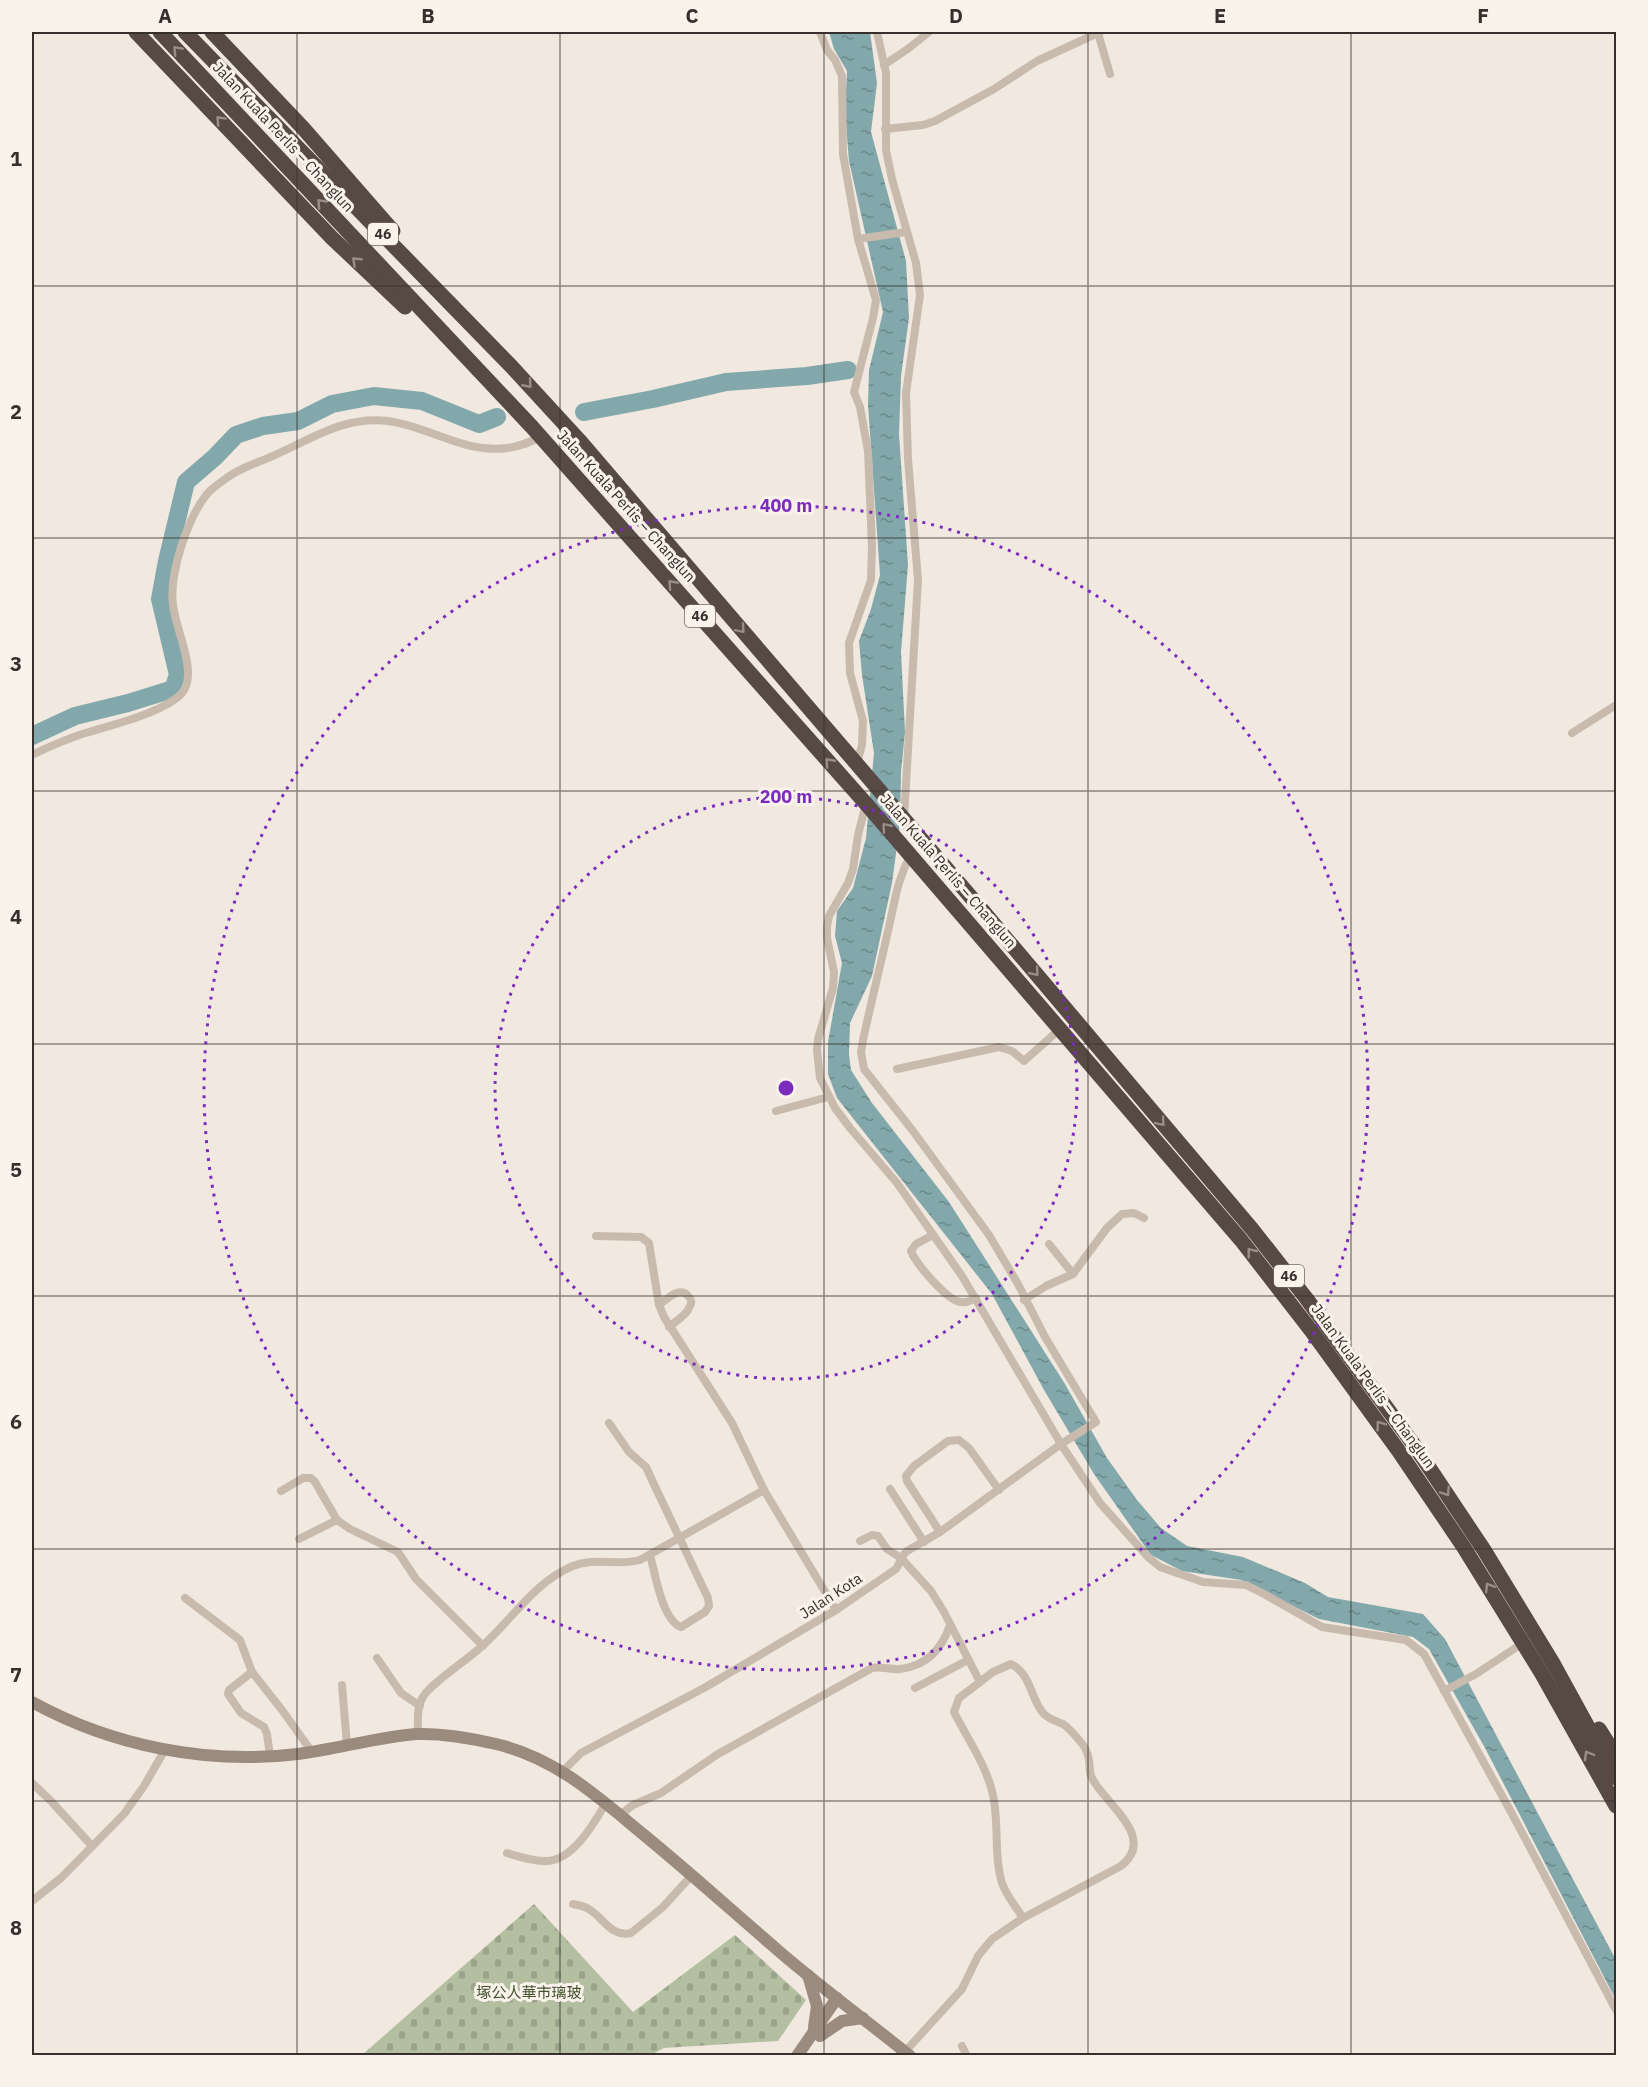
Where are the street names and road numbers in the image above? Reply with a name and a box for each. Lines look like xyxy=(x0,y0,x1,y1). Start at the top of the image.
street label: Jalan Kuala Perlis – Changlun xyxy=(209,58,358,216)
road number: 46 xyxy=(368,223,398,245)
street label: Jalan Kuala Perlis – Changlun xyxy=(553,426,700,586)
road number: 46 xyxy=(685,605,715,627)
street label: Jalan Kuala Perlis – Changlun xyxy=(876,790,1021,952)
road number: 46 xyxy=(1274,1265,1304,1287)
street label: Jalan Kuala Perlis – Changlun xyxy=(1307,1300,1439,1472)
street label: Jalan Kota xyxy=(796,1568,866,1623)

